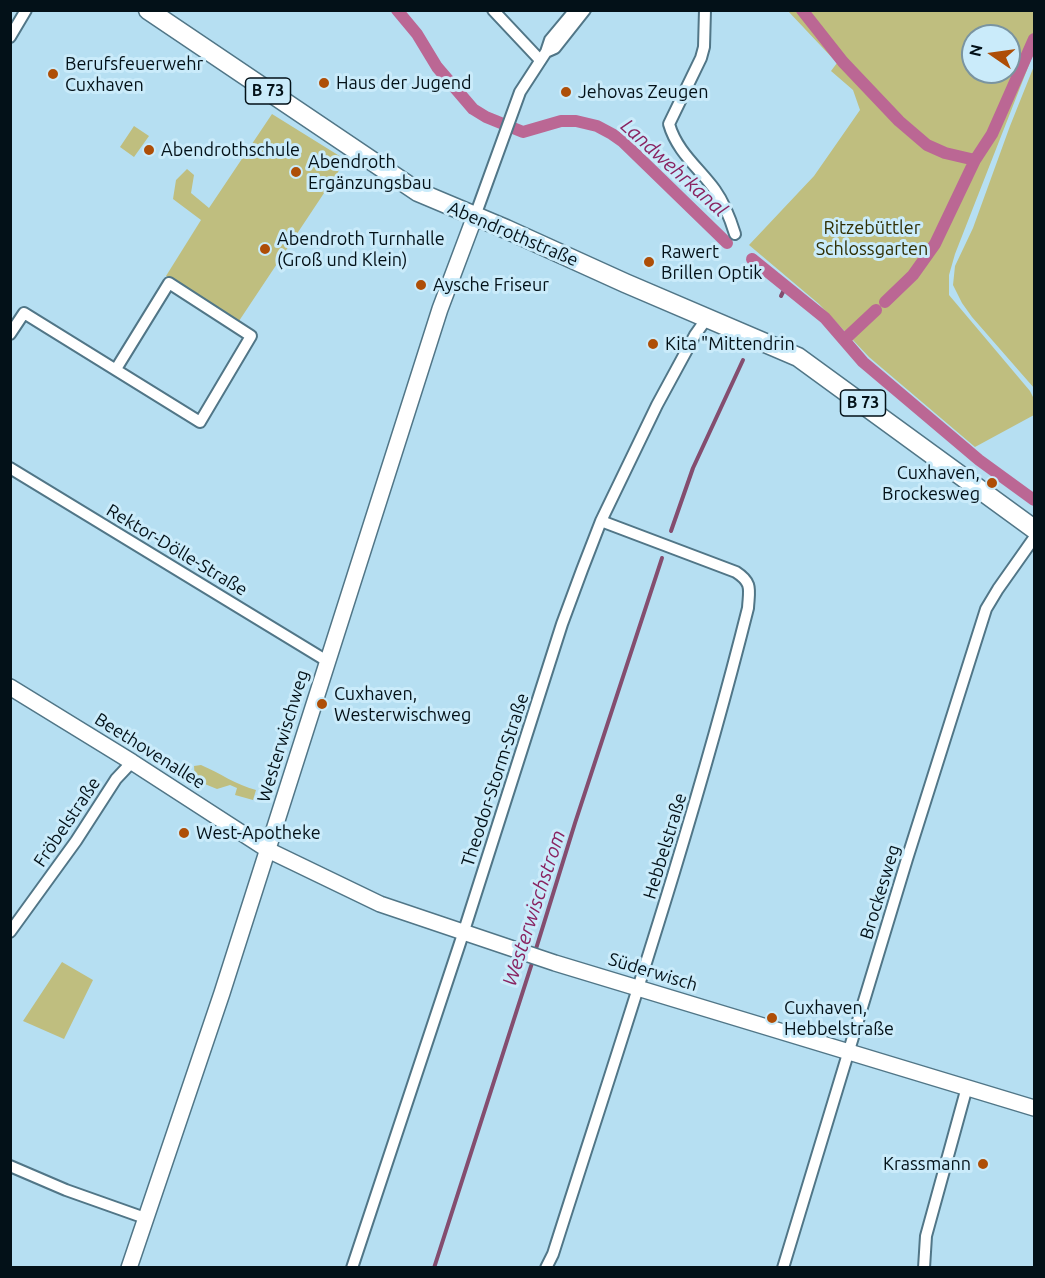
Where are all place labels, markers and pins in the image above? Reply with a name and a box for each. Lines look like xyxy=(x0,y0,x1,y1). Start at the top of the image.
place label: Berufsfeuerwehr Cuxhaven xyxy=(65,53,203,96)
marker: Berufsfeuerwehr Cuxhaven xyxy=(46,67,60,81)
place label: Haus der Jugend xyxy=(336,72,472,94)
marker: Haus der Jugend xyxy=(317,76,331,90)
place label: Jehovas Zeugen xyxy=(578,81,708,103)
marker: Jehovas Zeugen xyxy=(559,85,573,99)
place label: Abendrothschule xyxy=(161,139,300,161)
marker: Abendrothschule xyxy=(142,143,156,157)
place label: Abendroth Ergänzungsbau xyxy=(308,151,432,194)
marker: Abendroth Ergänzungsbau xyxy=(289,165,303,179)
place label: Abendroth Turnhalle (Groß und Klein) xyxy=(277,228,445,270)
place label: Rawert Brillen Optik xyxy=(661,241,762,284)
marker: Abendroth Turnhalle (Groß und Klein) xyxy=(258,242,272,256)
marker: Rawert Brillen Optik xyxy=(642,255,656,269)
place label: Aysche Friseur xyxy=(433,274,549,296)
marker: Aysche Friseur xyxy=(414,278,428,292)
place label: Kita "Mittendrin xyxy=(665,333,795,355)
marker: Kita "Mittendrin xyxy=(646,337,660,351)
place label: Cuxhaven, Brockesweg xyxy=(882,462,980,504)
marker: Cuxhaven, Brockesweg xyxy=(985,476,999,490)
place label: Cuxhaven, Westerwischweg xyxy=(334,683,471,726)
marker: Cuxhaven, Westerwischweg xyxy=(315,697,329,711)
place label: West-Apotheke xyxy=(196,822,321,844)
marker: West-Apotheke xyxy=(177,826,191,840)
place label: Cuxhaven, Hebbelstraße xyxy=(784,997,894,1040)
marker: Cuxhaven, Hebbelstraße xyxy=(765,1011,779,1025)
place label: Krassmann xyxy=(883,1153,971,1175)
marker: Krassmann xyxy=(976,1157,990,1171)

